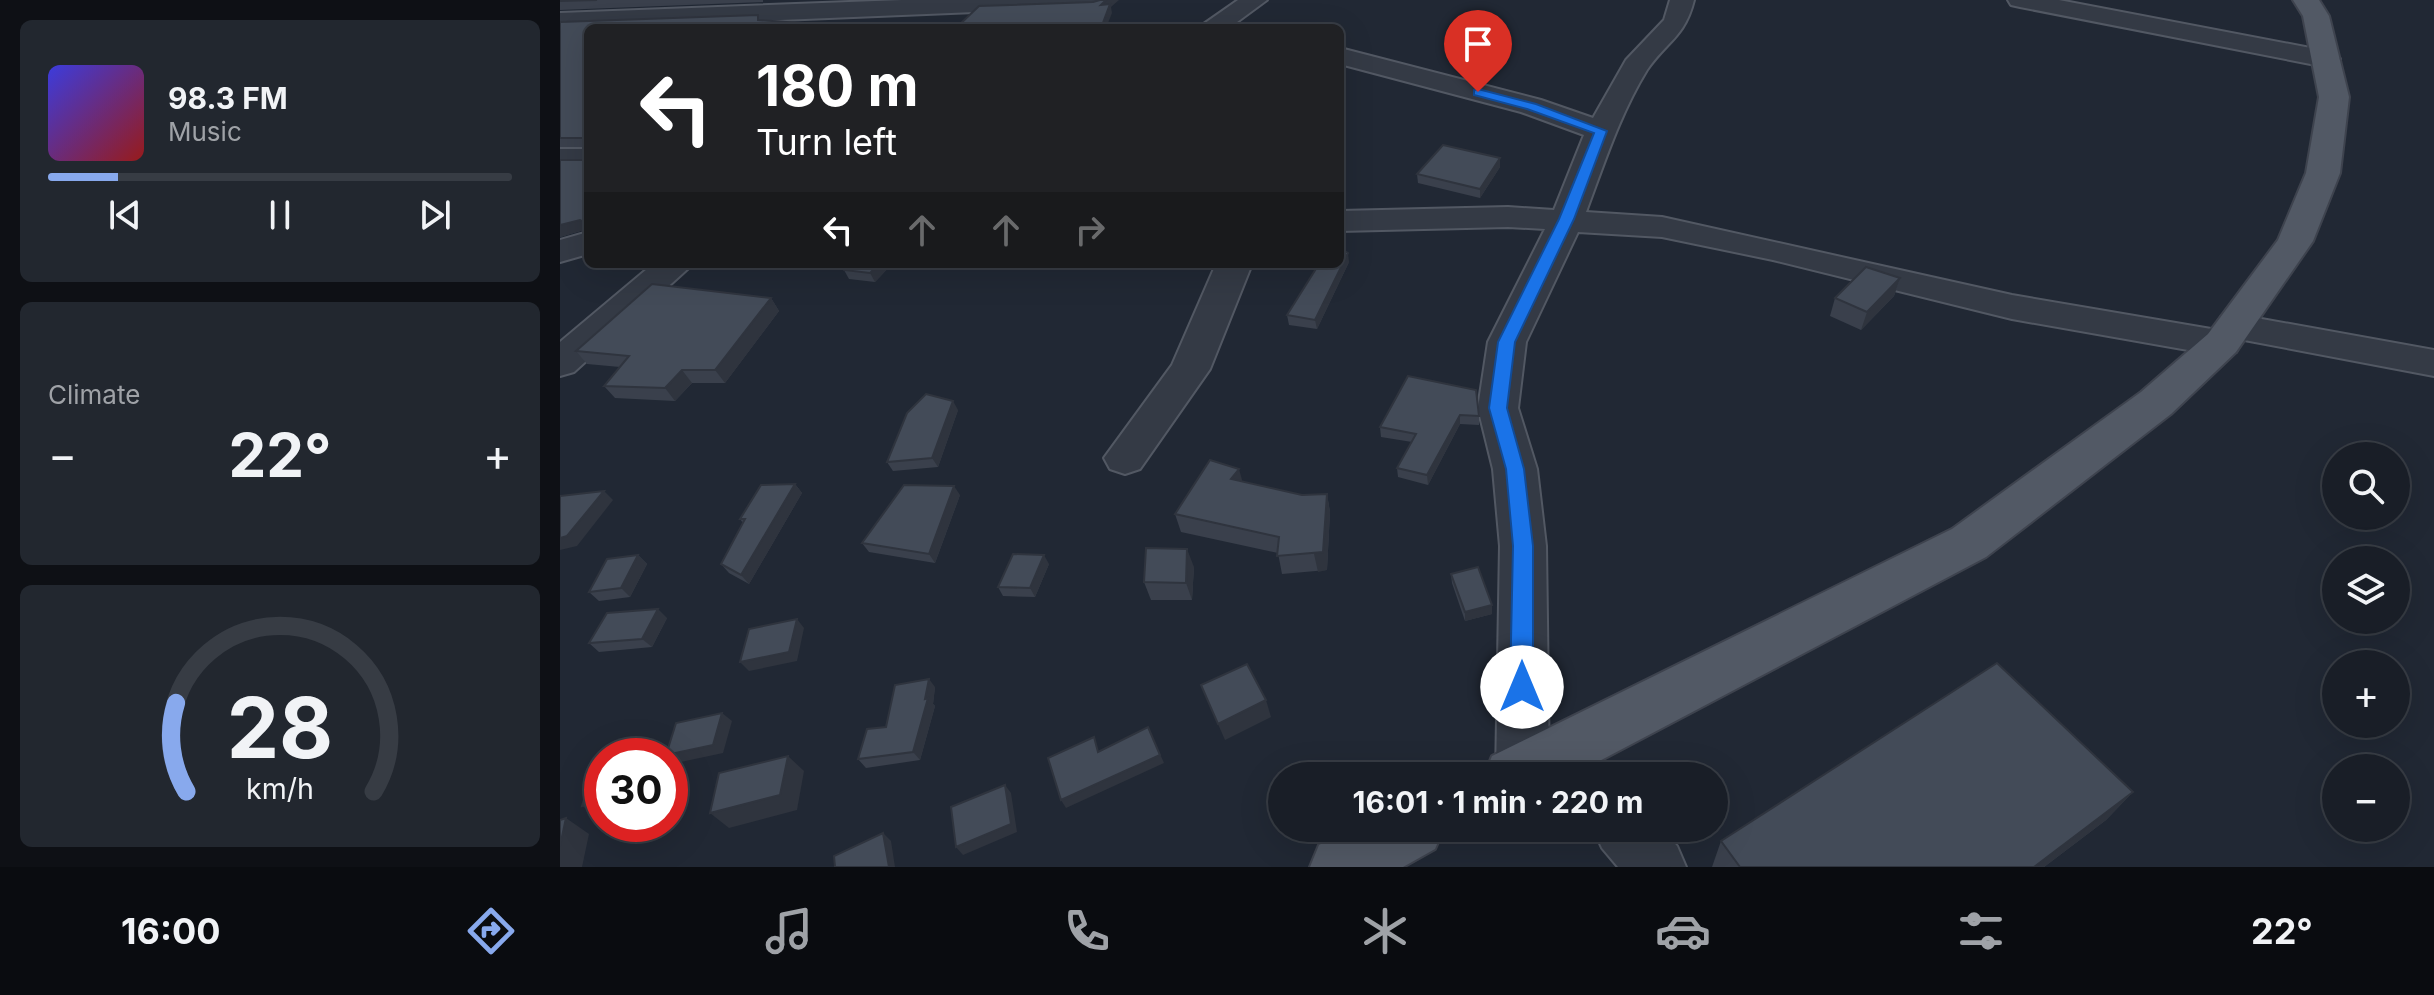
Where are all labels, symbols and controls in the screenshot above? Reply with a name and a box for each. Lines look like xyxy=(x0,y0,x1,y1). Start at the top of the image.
pin xyxy=(1444,10,1512,92)
icon: arrive xyxy=(1456,22,1500,66)
text: 180 m xyxy=(756,52,919,120)
icon: left xyxy=(624,56,728,160)
text: 98.3 FM xyxy=(168,80,288,116)
text: Music xyxy=(168,116,242,147)
text: Turn left xyxy=(756,120,897,164)
icon: previous xyxy=(103,193,147,237)
icon: pause xyxy=(258,193,302,237)
icon: next xyxy=(413,193,457,237)
icon: left xyxy=(816,208,860,252)
icon: ahead xyxy=(900,208,944,252)
icon: ahead xyxy=(984,208,1028,252)
icon: right xyxy=(1068,208,1112,252)
text: Climate xyxy=(48,379,140,410)
text: 22° xyxy=(228,419,332,491)
text: − xyxy=(48,428,77,482)
text: + xyxy=(483,428,512,482)
map controls xyxy=(2322,442,2410,842)
button: search xyxy=(2322,442,2410,530)
button: layers xyxy=(2322,546,2410,634)
position arrow xyxy=(1480,645,1564,729)
button: + xyxy=(2322,650,2410,738)
text: 28 xyxy=(227,676,333,777)
speed limit sign: 30 xyxy=(584,738,688,842)
button: − xyxy=(2322,754,2410,842)
text: km/h xyxy=(246,771,314,806)
text: 16:01 · 1 min · 220 m xyxy=(1353,784,1643,820)
icon: directions xyxy=(463,903,519,959)
icon: music xyxy=(761,903,817,959)
icon: phone xyxy=(1059,903,1115,959)
icon: climate xyxy=(1357,903,1413,959)
icon: car xyxy=(1655,903,1711,959)
icon: filters xyxy=(1953,903,2009,959)
text: 16:00 xyxy=(121,909,221,953)
text: 22° xyxy=(2251,909,2313,953)

